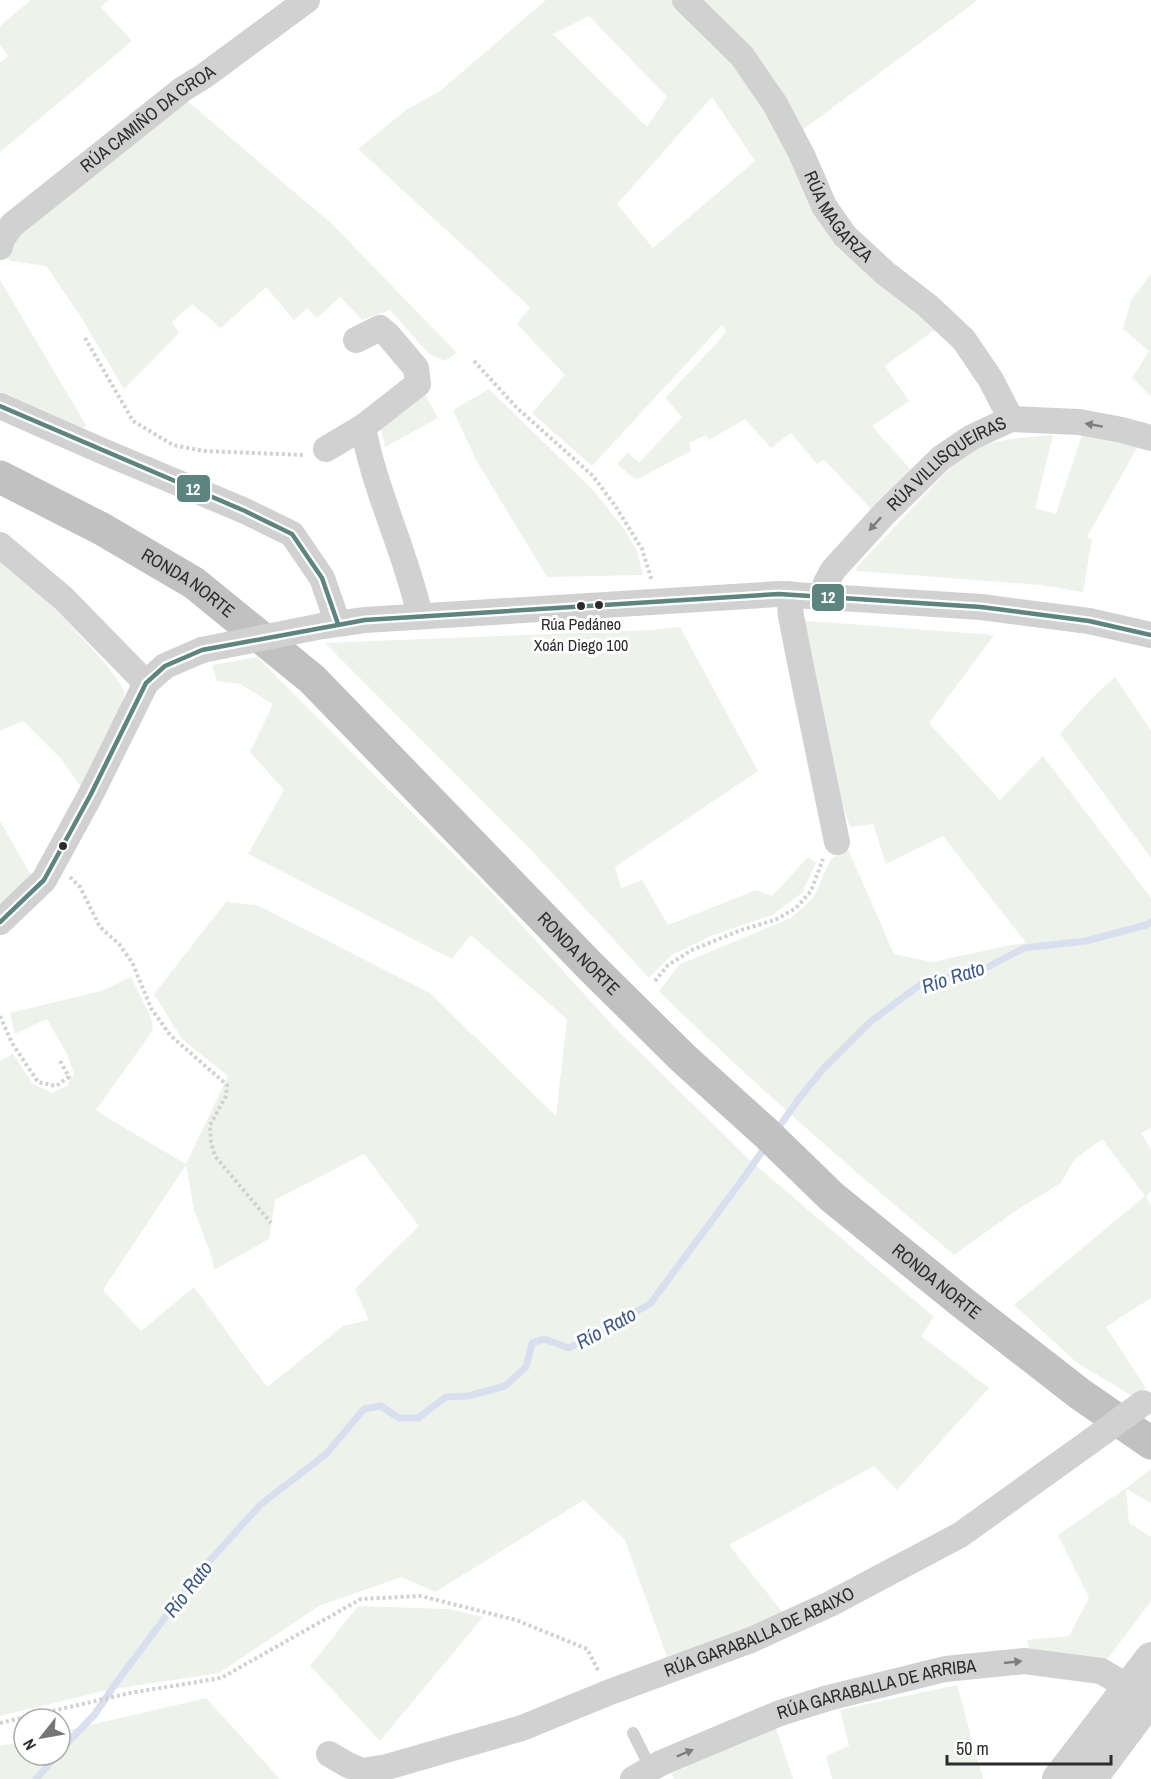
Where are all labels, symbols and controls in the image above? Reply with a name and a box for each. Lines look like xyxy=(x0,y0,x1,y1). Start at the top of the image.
street label: RÚA CAMIÑO DA CROA xyxy=(75,59,220,178)
street label: RÚA MAGARZA xyxy=(798,167,879,268)
street label: RÚA VILLISQUEIRAS xyxy=(881,410,1010,517)
one-way arrow xyxy=(1085,420,1104,429)
line badge: 12 xyxy=(176,474,211,503)
text: 12 xyxy=(186,478,200,500)
one-way arrow xyxy=(868,517,882,532)
street label: RONDA NORTE xyxy=(137,542,240,623)
line badge: 12 xyxy=(811,583,845,612)
text: 12 xyxy=(821,586,835,608)
unlabelled marker xyxy=(593,599,605,611)
marker: Rúa Pedáneo Xoán Diego 100 xyxy=(575,600,587,612)
place label: Rúa Pedáneo Xoán Diego 100 xyxy=(534,613,628,656)
unlabelled marker xyxy=(57,840,69,852)
street label: RONDA NORTE xyxy=(532,906,626,1001)
water label: Río Rato xyxy=(918,954,988,999)
street label: RONDA NORTE xyxy=(887,1238,987,1325)
water label: Río Rato xyxy=(571,1300,641,1355)
water label: Río Rato xyxy=(157,1555,218,1623)
street label: RÚA GARABALLA DE ABAIXO xyxy=(661,1580,859,1683)
street label: RÚA GARABALLA DE ARRIBA xyxy=(774,1653,977,1725)
one-way arrow xyxy=(1004,1657,1023,1667)
north arrow xyxy=(12,1707,72,1767)
scale bar xyxy=(947,1728,1110,1766)
text: N xyxy=(17,1735,41,1754)
text: 50 m xyxy=(956,1736,989,1761)
one-way arrow xyxy=(677,1748,695,1758)

